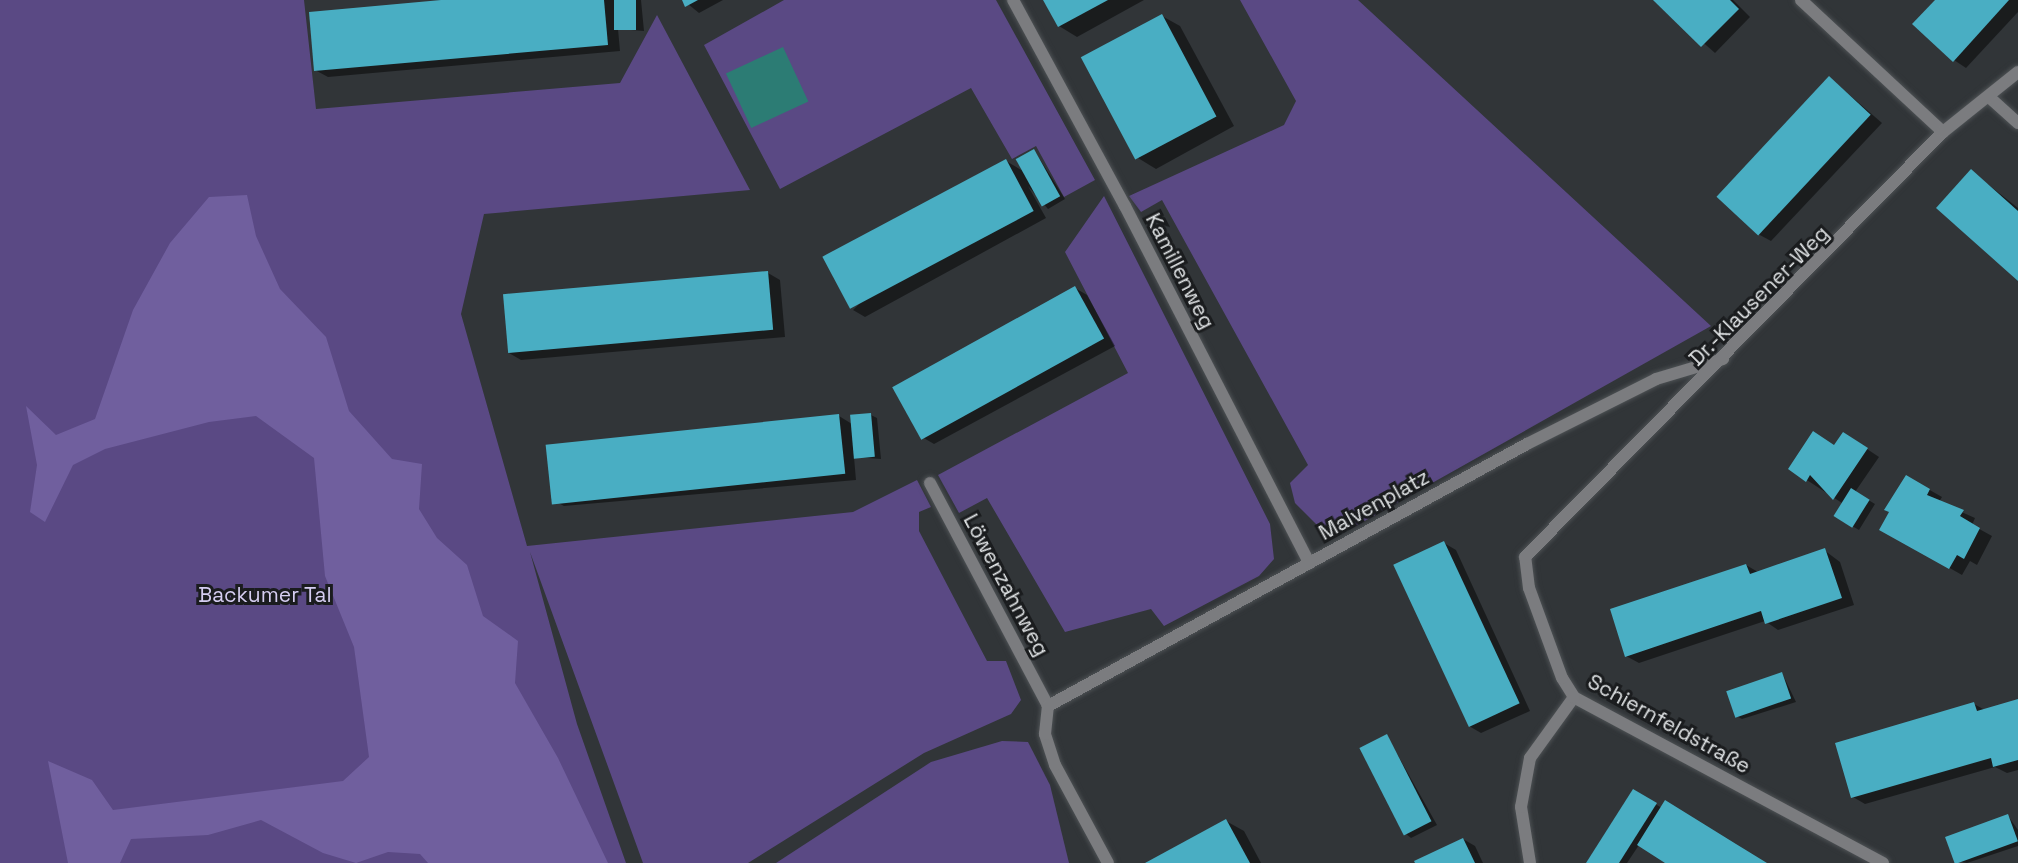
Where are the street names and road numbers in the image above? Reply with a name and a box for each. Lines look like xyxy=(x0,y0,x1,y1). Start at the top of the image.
street label: Kamillenweg xyxy=(1140,209,1220,333)
street label: Dr.-Klausener-Weg xyxy=(1684,221,1834,371)
street label: Malvenplatz xyxy=(1314,464,1434,546)
street label: Löwenzahnweg xyxy=(958,510,1054,660)
street label: Schiernfeldstraße xyxy=(1583,669,1755,779)

